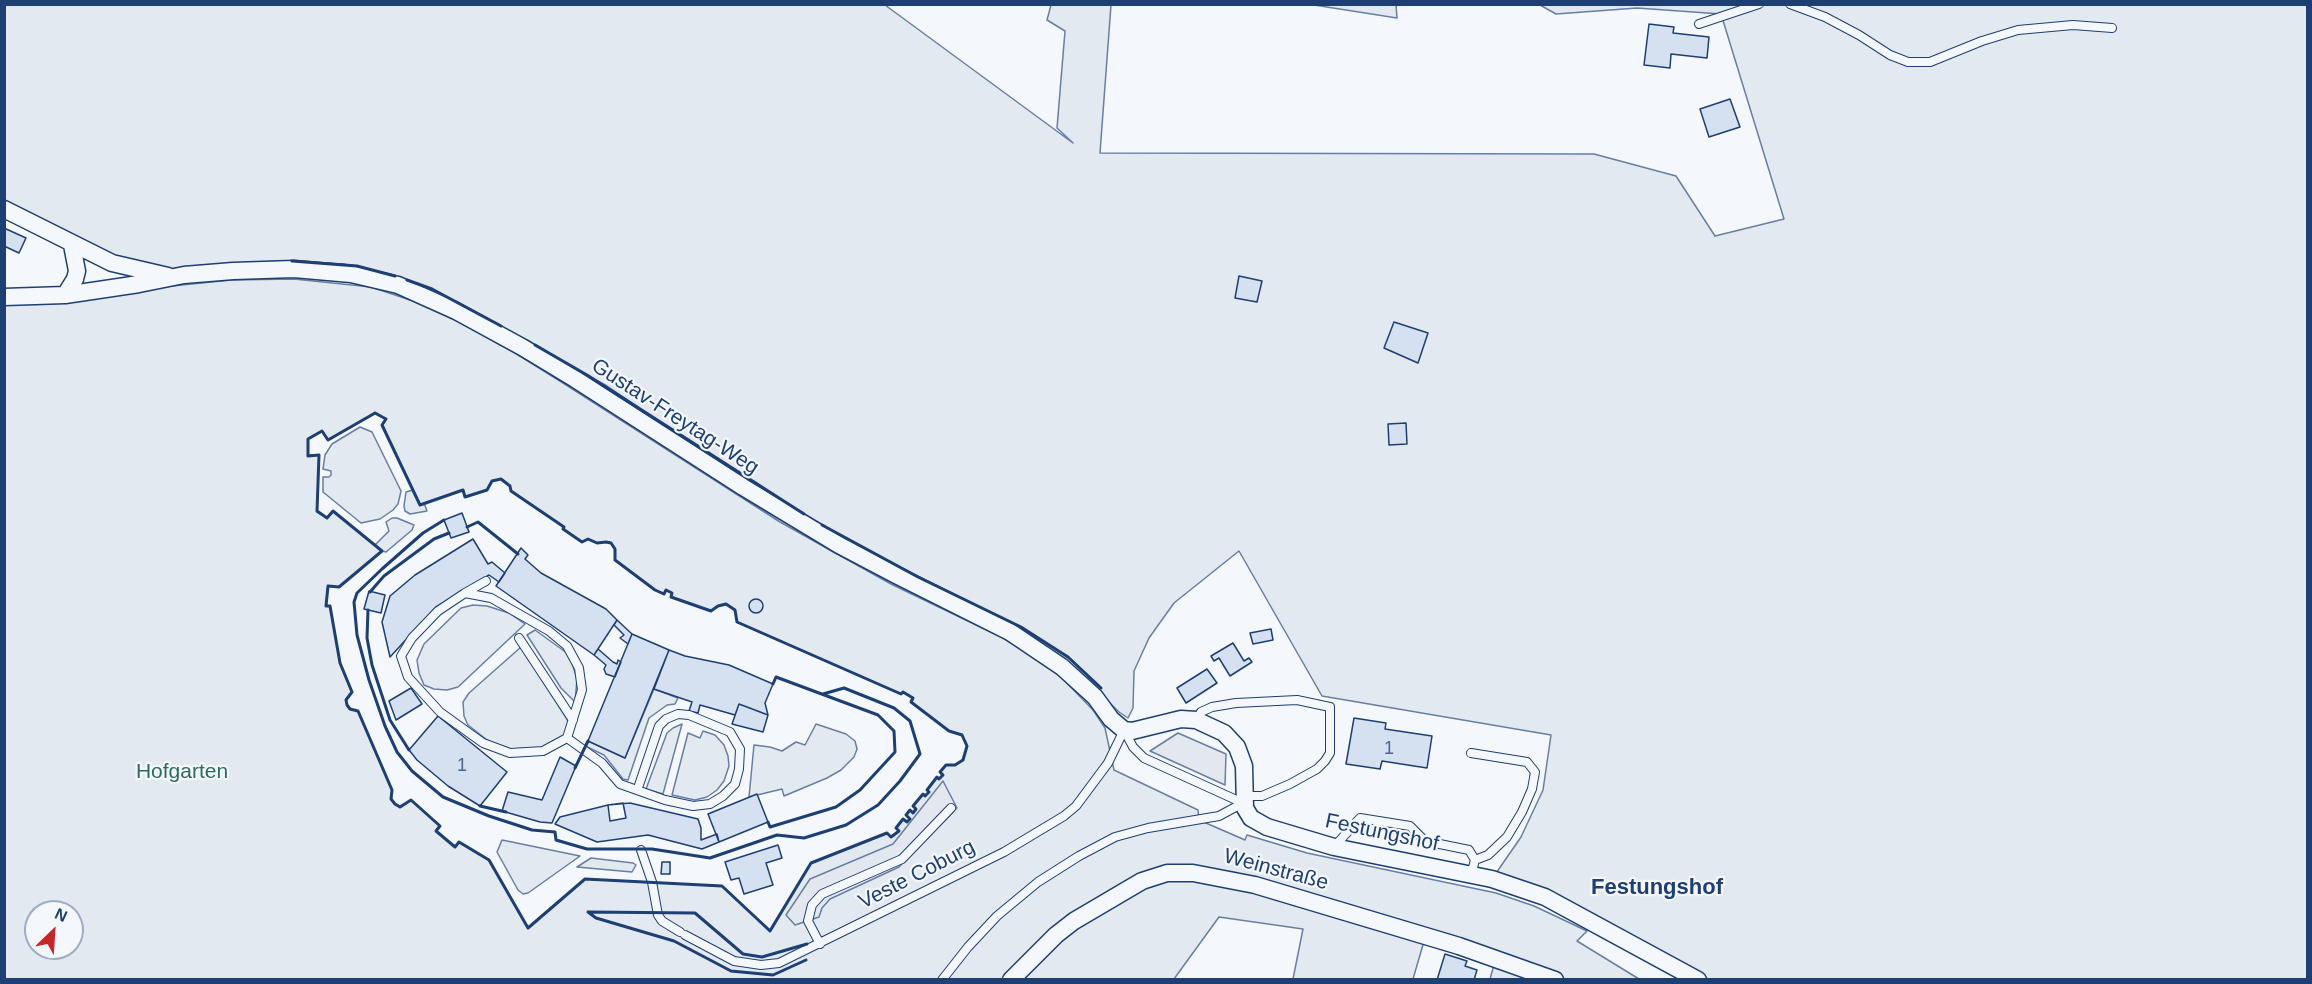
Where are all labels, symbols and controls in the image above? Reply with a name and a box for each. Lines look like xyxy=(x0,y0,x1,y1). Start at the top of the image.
street label: Gustav-Freytag-Weg xyxy=(587,353,763,481)
house number: 1 xyxy=(1384,738,1394,760)
house number: 1 xyxy=(457,755,467,777)
park label: Hofgarten xyxy=(136,759,228,785)
street label: Festungshof xyxy=(1323,809,1441,857)
street label: Veste Coburg xyxy=(855,835,979,915)
street label: Weinstraße xyxy=(1221,844,1331,896)
district label: Festungshof xyxy=(1591,875,1723,901)
north arrow xyxy=(24,900,84,960)
text: N xyxy=(52,905,70,925)

